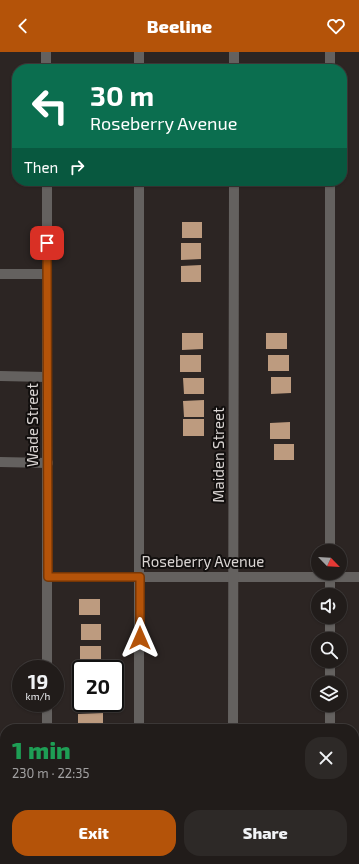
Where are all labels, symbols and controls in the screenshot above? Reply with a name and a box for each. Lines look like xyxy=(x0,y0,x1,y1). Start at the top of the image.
icon: back xyxy=(12,15,34,37)
text: Beeline xyxy=(147,15,212,37)
icon: heart xyxy=(325,15,347,37)
text: 30 m xyxy=(90,78,154,112)
icon: left xyxy=(24,80,76,132)
text: Roseberry Avenue xyxy=(90,112,237,134)
icon: right xyxy=(66,156,88,178)
text: Then xyxy=(24,158,58,176)
pin xyxy=(30,226,64,260)
icon: arrive xyxy=(36,232,58,254)
street label: Wade Street xyxy=(23,383,41,467)
street label: Maiden Street xyxy=(209,407,227,503)
north arrow xyxy=(311,544,347,580)
map controls xyxy=(311,544,347,712)
street label: Roseberry Avenue xyxy=(142,552,264,570)
button: sound xyxy=(311,588,347,624)
position arrow xyxy=(119,617,161,659)
button: search xyxy=(311,632,347,668)
speed limit sign: 20 xyxy=(72,660,124,712)
text: 19 xyxy=(28,669,48,693)
button: layers xyxy=(311,676,347,712)
text: km/h xyxy=(26,690,50,702)
text: 1 min xyxy=(12,735,71,764)
button: close xyxy=(305,737,347,779)
text: 230 m · 22:35 xyxy=(12,765,89,781)
button: Exit xyxy=(12,810,176,856)
button: Share xyxy=(184,810,347,856)

